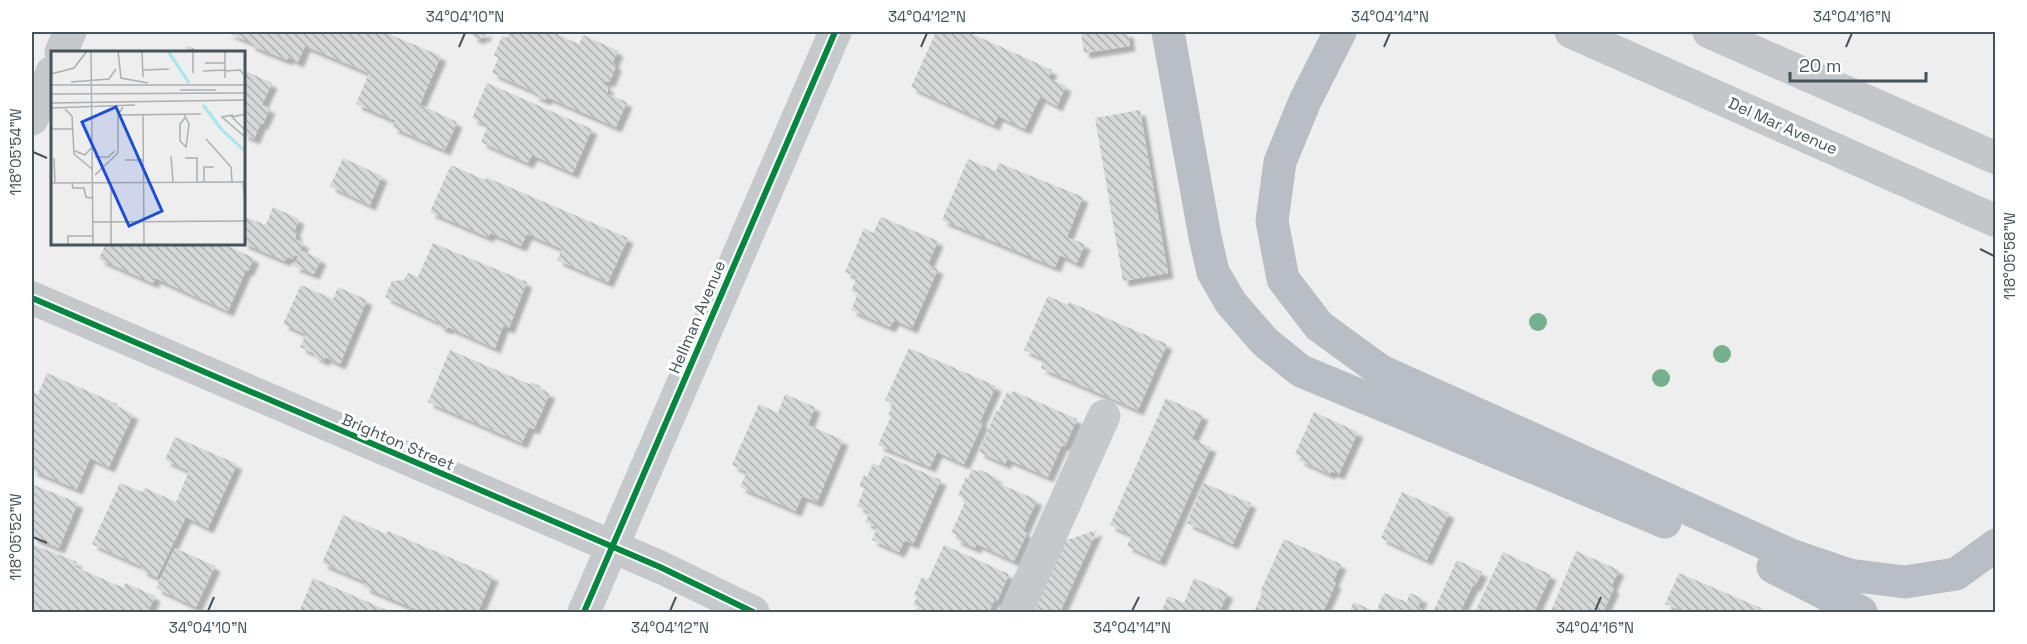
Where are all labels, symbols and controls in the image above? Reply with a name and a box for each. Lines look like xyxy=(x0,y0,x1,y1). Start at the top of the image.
text: 34°04'10"N xyxy=(426,7,504,26)
text: 34°04'12"N xyxy=(888,7,966,26)
text: 34°04'14"N xyxy=(1351,7,1429,26)
text: 34°04'16"N xyxy=(1813,7,1891,26)
scale bar xyxy=(1790,45,1926,83)
inset map xyxy=(51,51,244,244)
text: 20 m xyxy=(1799,54,1842,77)
street label: Del Mar Avenue xyxy=(1725,92,1841,160)
text: 118°05'54"W xyxy=(6,108,25,196)
text: 118°05'58"W xyxy=(2000,212,2019,300)
street label: Hellman Avenue xyxy=(664,257,730,377)
street label: Brighton Street xyxy=(339,409,457,475)
text: 118°05'52"W xyxy=(6,493,25,581)
text: 34°04'10"N xyxy=(169,618,247,637)
text: 34°04'12"N xyxy=(631,618,709,637)
text: 34°04'14"N xyxy=(1093,618,1171,637)
text: 34°04'16"N xyxy=(1556,618,1634,637)

